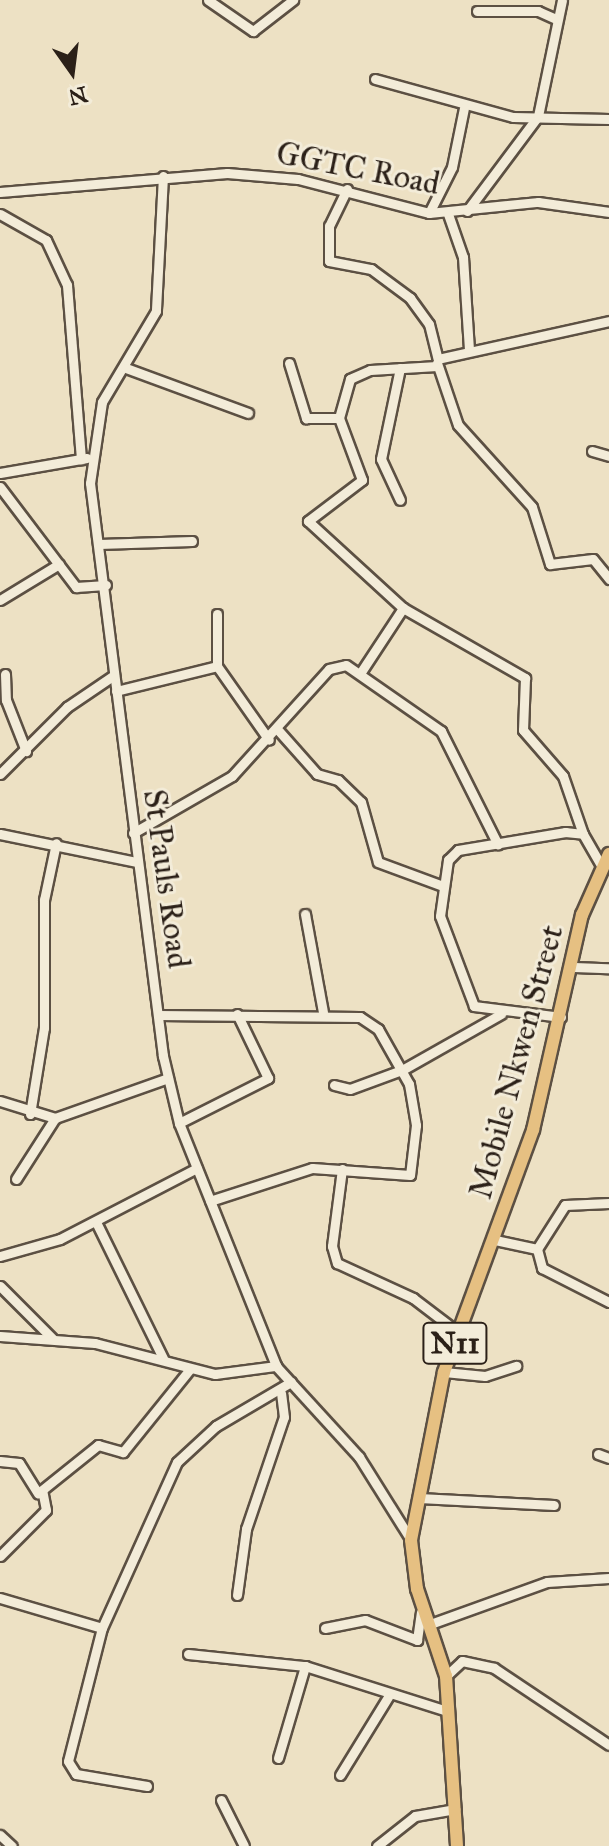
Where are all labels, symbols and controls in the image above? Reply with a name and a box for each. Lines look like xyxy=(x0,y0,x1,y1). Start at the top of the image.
north arrow xyxy=(32,32,112,112)
text: N xyxy=(66,80,90,111)
street label: GGTC Road xyxy=(273,134,443,204)
street label: St Pauls Road xyxy=(134,787,198,971)
street label: Mobile Nkwen Street xyxy=(462,921,572,1203)
road number: N11 xyxy=(421,1317,489,1369)

